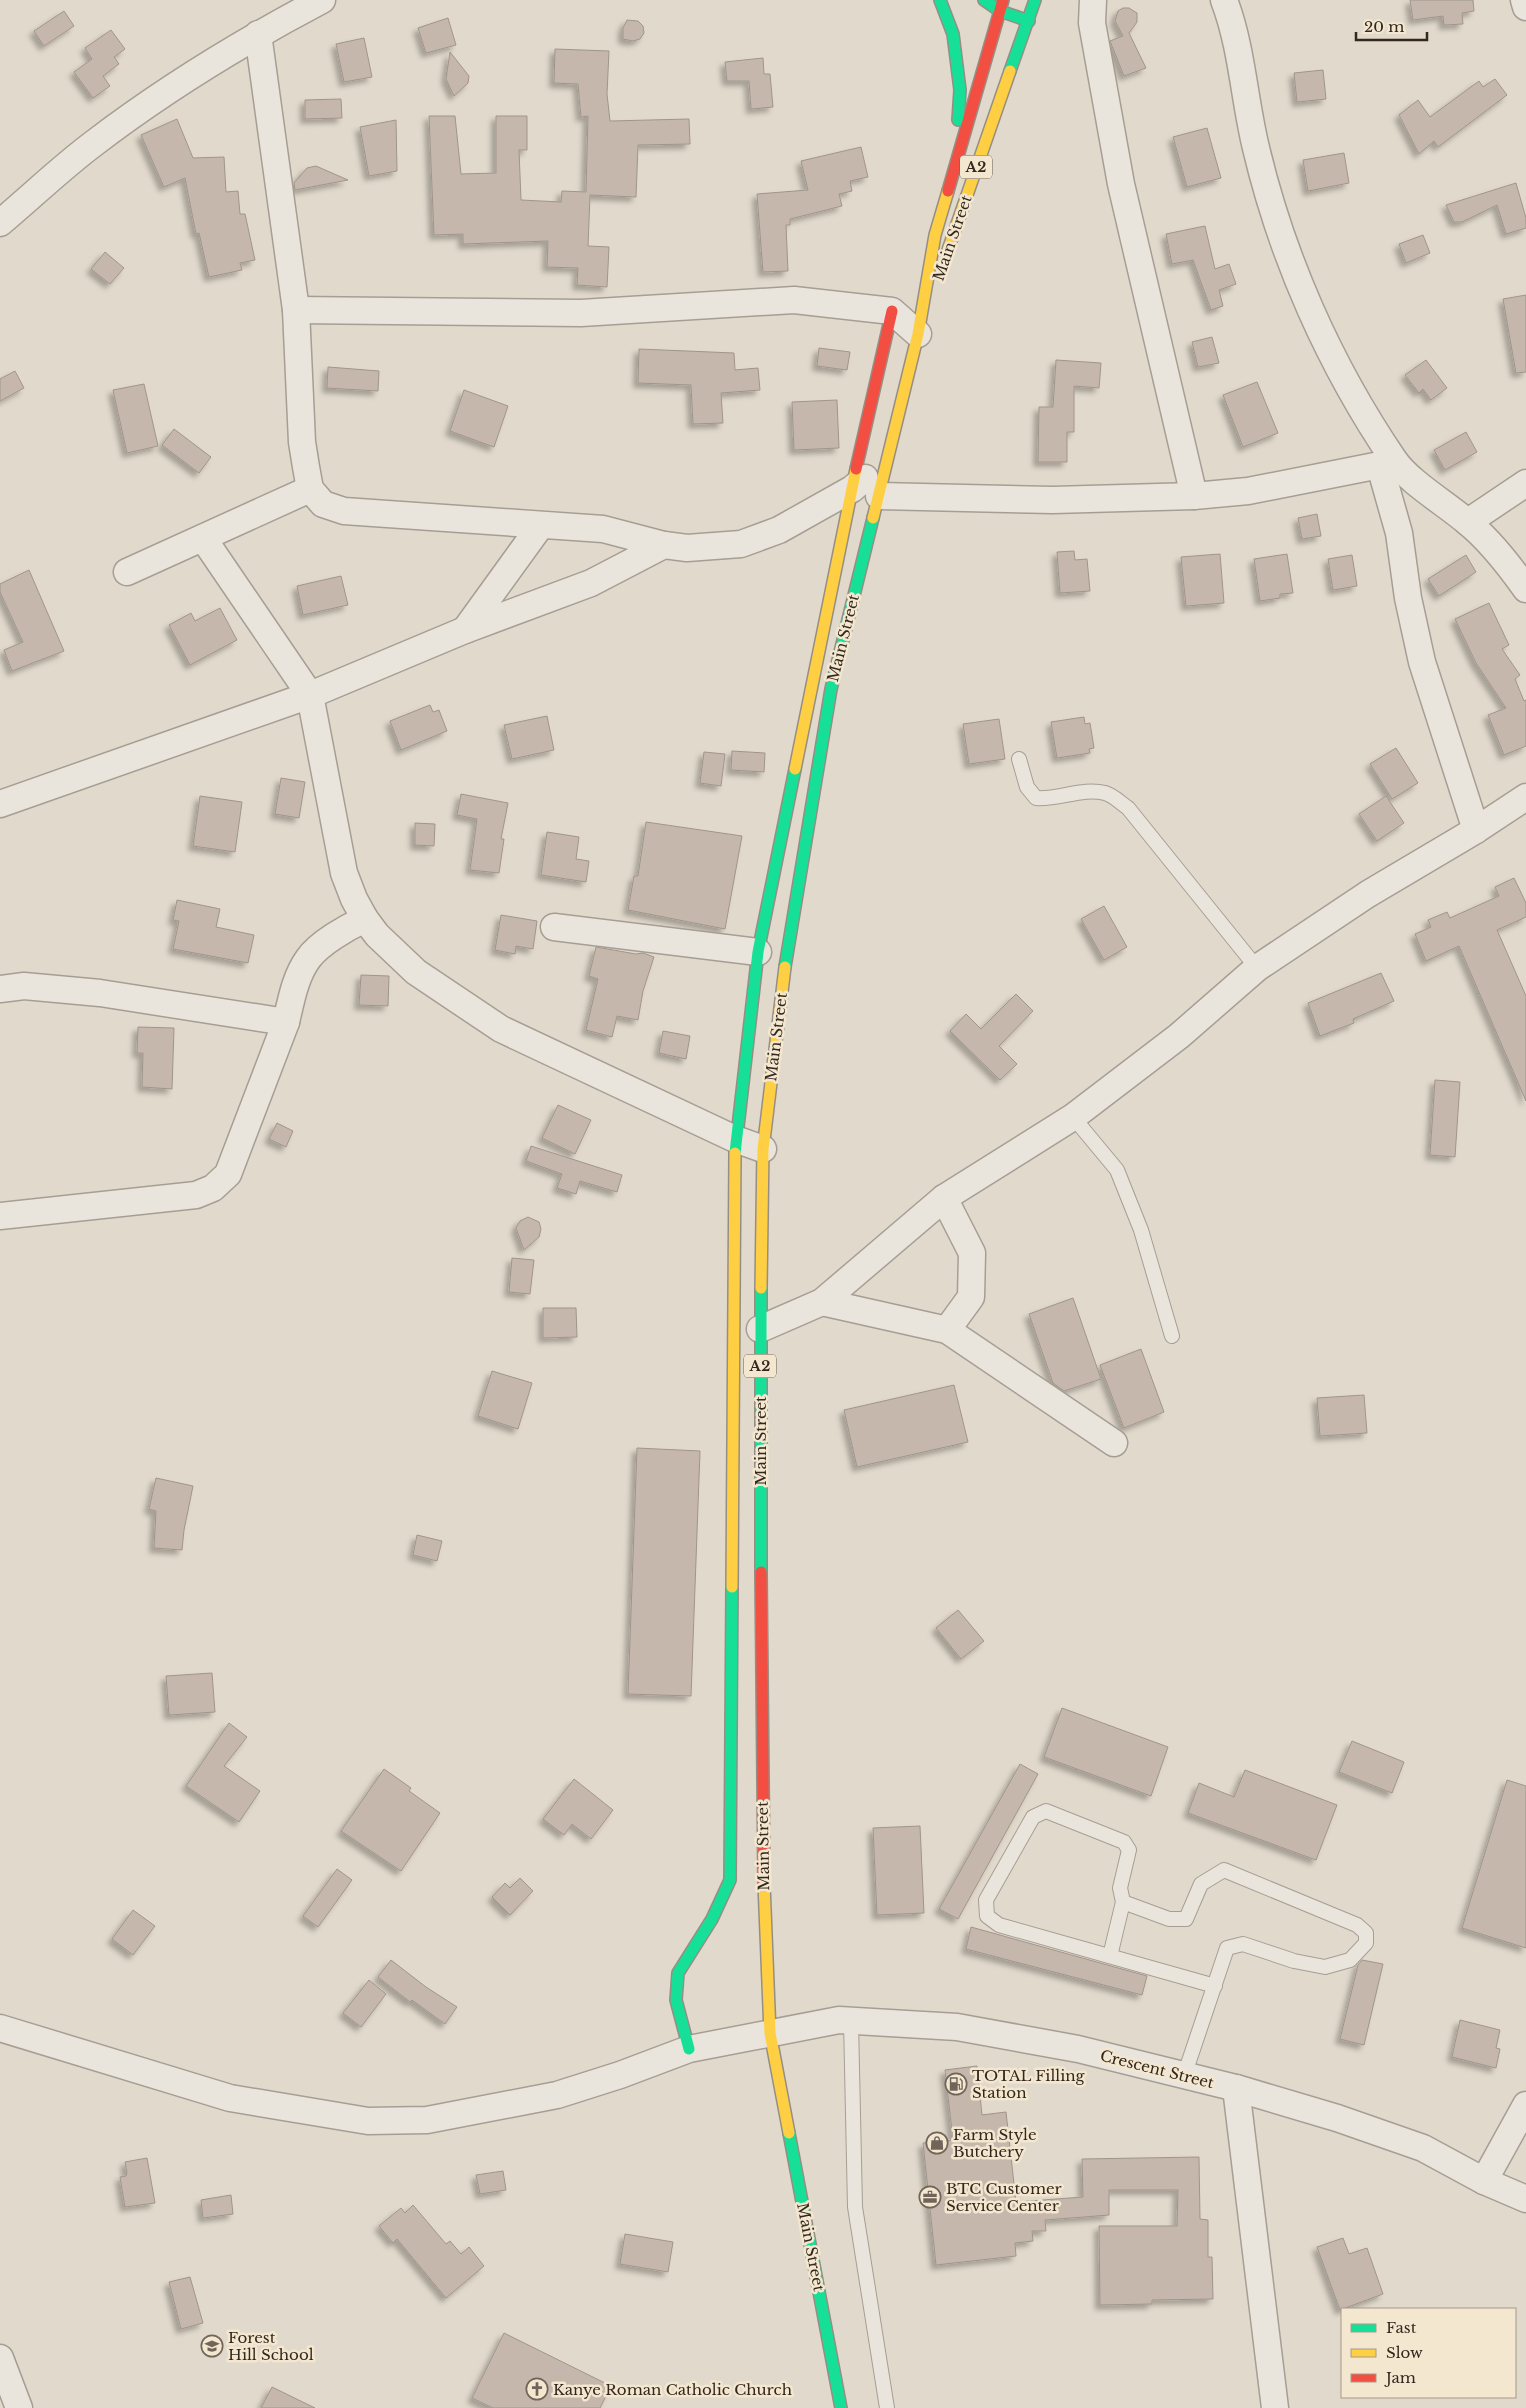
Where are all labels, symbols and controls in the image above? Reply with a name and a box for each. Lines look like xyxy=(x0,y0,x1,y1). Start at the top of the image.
scale bar xyxy=(1356,10,1427,42)
text: 20 m xyxy=(1364,17,1404,36)
road number: A2 xyxy=(960,156,992,178)
street label: Main Street xyxy=(928,192,976,283)
street label: Main Street xyxy=(823,592,863,684)
street label: Main Street xyxy=(761,991,791,1083)
road number: A2 xyxy=(744,1354,776,1378)
street label: Main Street xyxy=(751,1396,770,1486)
street label: Main Street xyxy=(753,1801,773,1891)
street label: Crescent Street xyxy=(1098,2046,1216,2092)
place label: TOTAL Filling Station xyxy=(972,2066,1086,2102)
fuel station icon: TOTAL Filling Station xyxy=(944,2072,968,2096)
place label: Farm Style Butchery xyxy=(953,2125,1037,2161)
shop icon: Farm Style Butchery xyxy=(925,2131,949,2155)
place label: BTC Customer Service Center xyxy=(946,2179,1063,2215)
office icon: BTC Customer Service Center xyxy=(918,2185,942,2209)
street label: Main Street xyxy=(793,2201,829,2293)
legend xyxy=(1341,2308,1516,2398)
text: Fast xyxy=(1386,2318,1417,2337)
place label: Forest Hill School xyxy=(228,2328,314,2364)
school or university icon: Forest Hill School xyxy=(200,2334,224,2358)
text: Slow xyxy=(1386,2343,1423,2362)
text: Jam xyxy=(1384,2368,1416,2387)
church icon: Kanye Roman Catholic Church xyxy=(525,2377,549,2401)
place label: Kanye Roman Catholic Church xyxy=(553,2380,792,2399)

